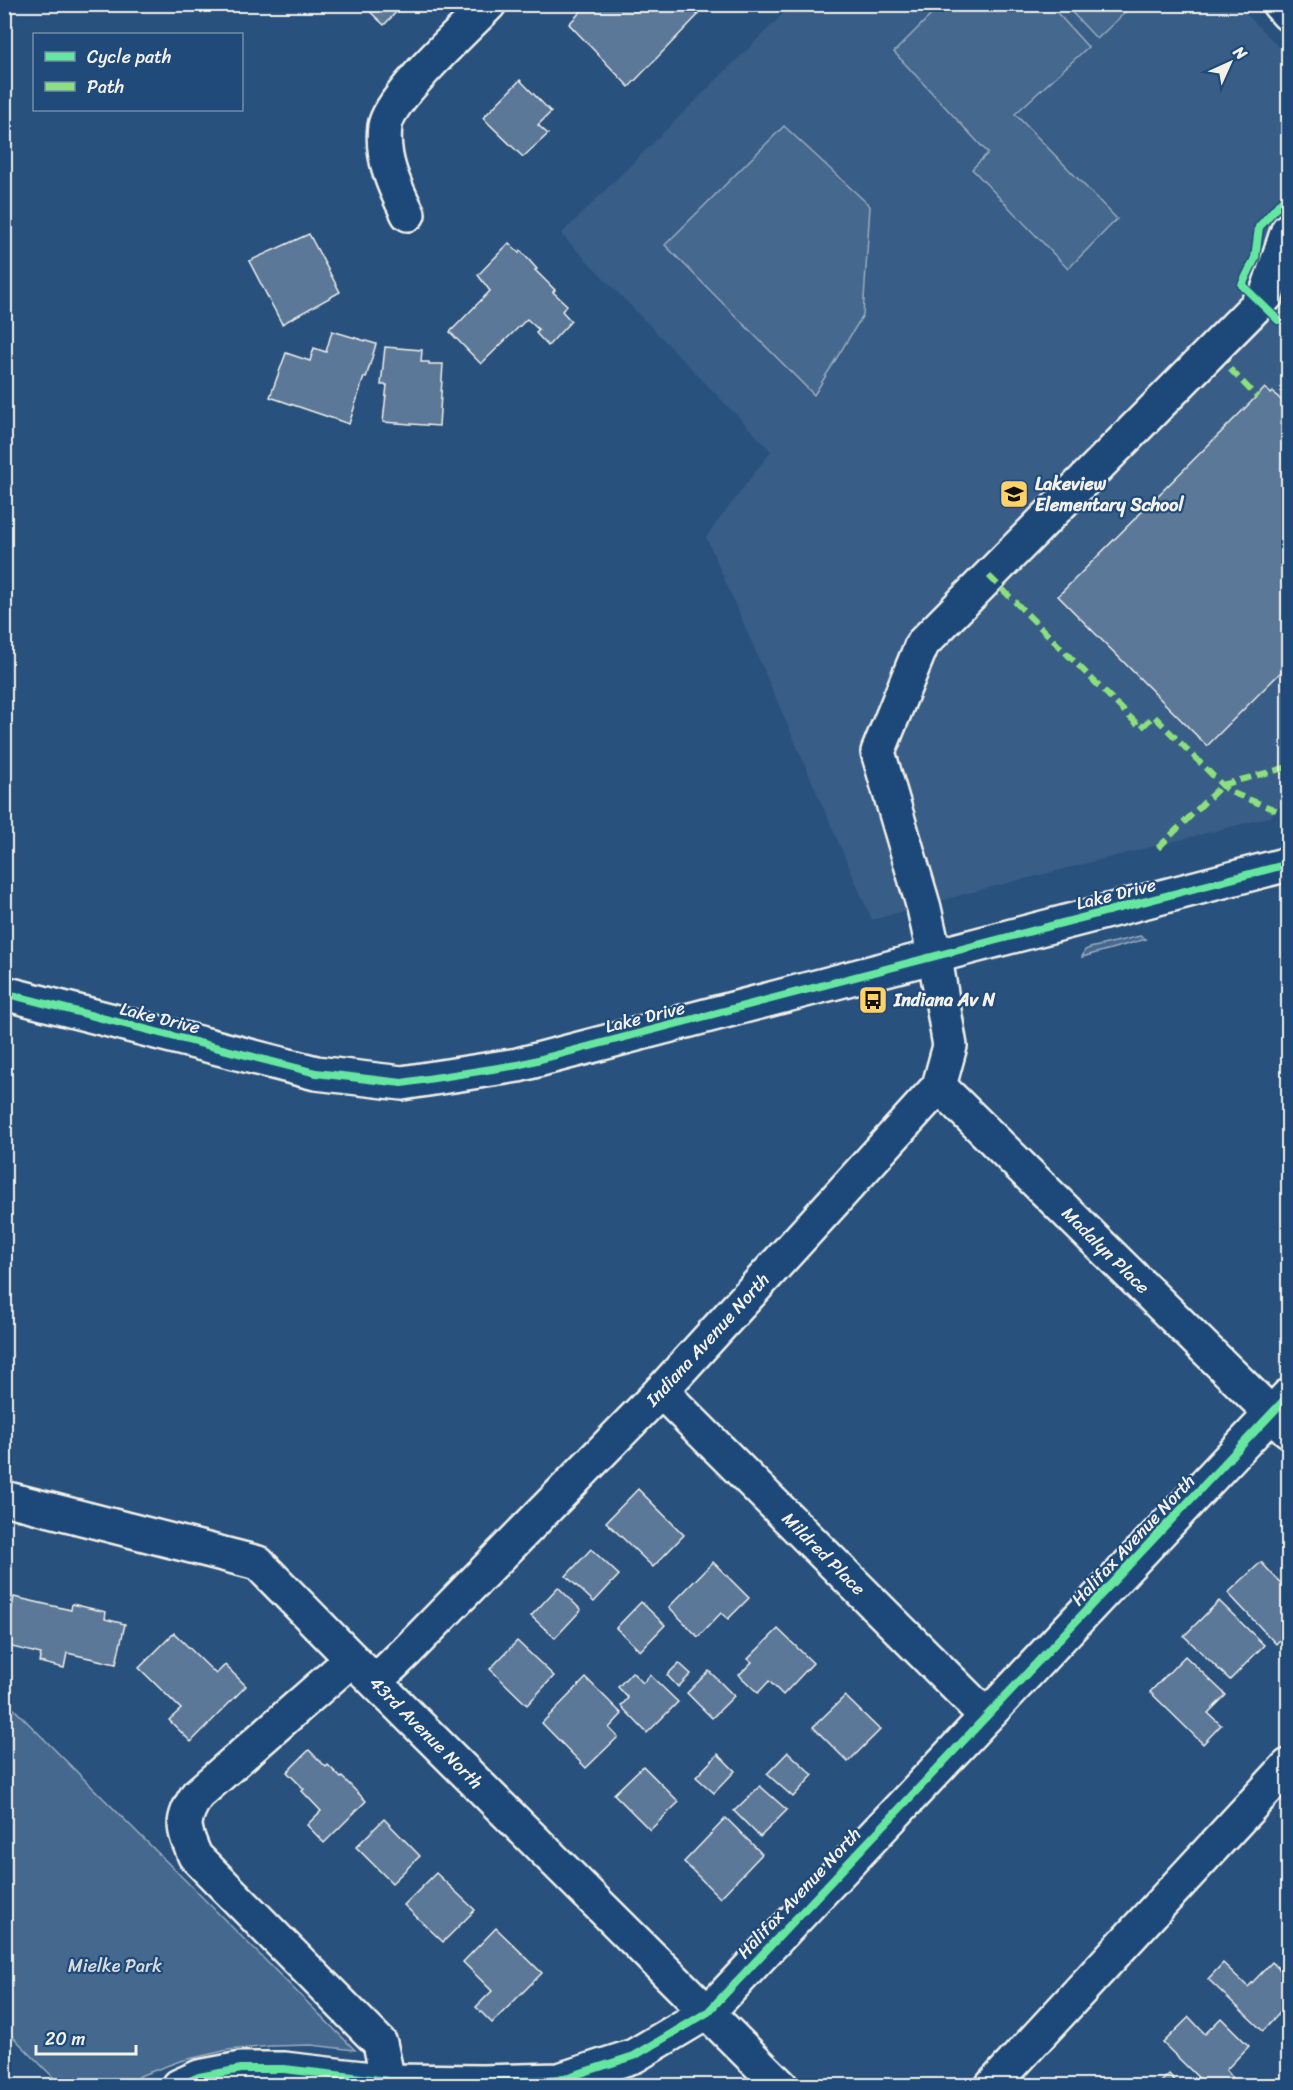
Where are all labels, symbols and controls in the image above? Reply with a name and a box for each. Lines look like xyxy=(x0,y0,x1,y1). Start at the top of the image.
legend xyxy=(33,33,243,111)
north arrow xyxy=(1200,33,1260,93)
text: N xyxy=(1225,38,1255,68)
text: Cycle path xyxy=(87,41,171,73)
text: Path xyxy=(87,71,124,103)
place label: Lakeview Elementary School xyxy=(1035,468,1184,521)
school or university icon: Lakeview Elementary School xyxy=(998,478,1030,510)
street label: Lake Drive xyxy=(1073,869,1159,919)
bus stop icon: Indiana Av N xyxy=(857,984,889,1016)
place label: Indiana Av N xyxy=(893,984,996,1016)
street label: Lake Drive xyxy=(602,992,688,1042)
street label: Lake Drive xyxy=(117,993,203,1043)
street label: Madalyn Place xyxy=(1054,1199,1158,1302)
street label: Indiana Avenue North xyxy=(637,1265,778,1415)
street label: Halifax Avenue North xyxy=(1063,1467,1203,1613)
street label: Mildred Place xyxy=(774,1504,873,1603)
street label: 43rd Avenue North xyxy=(361,1668,491,1797)
street label: Halifax Avenue North xyxy=(729,1820,869,1966)
park label: Mielke Park xyxy=(68,1950,162,1982)
scale bar xyxy=(36,2018,136,2056)
text: 20 m xyxy=(45,2023,85,2055)

